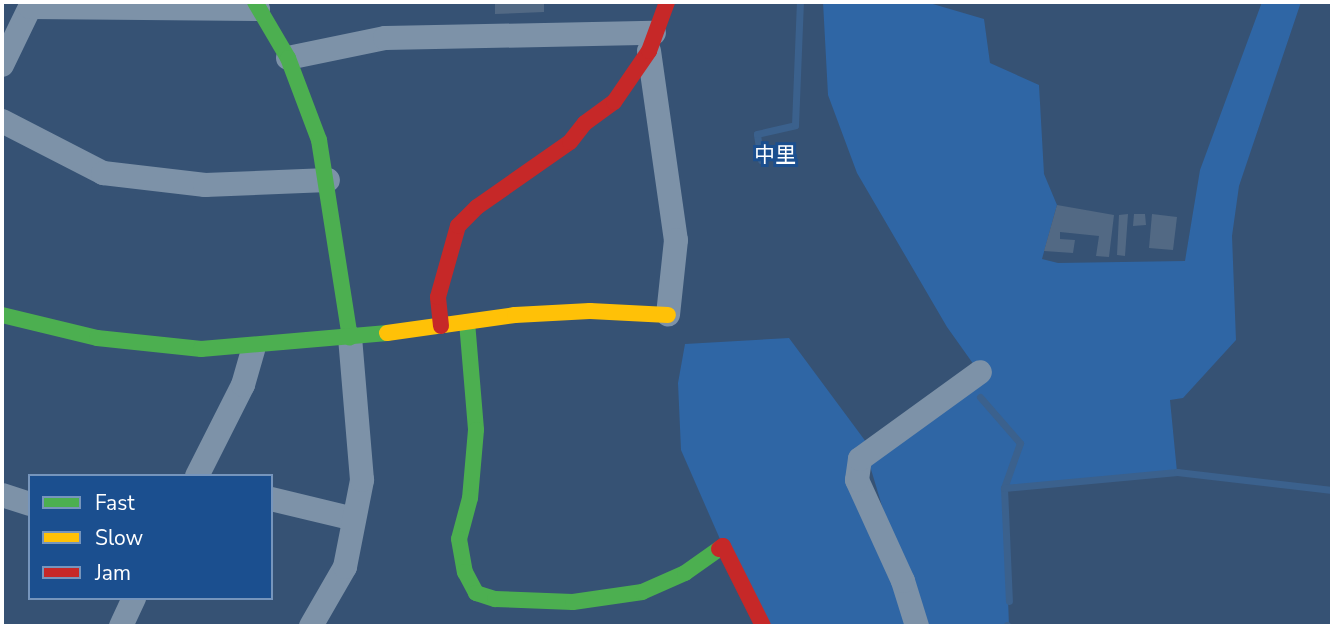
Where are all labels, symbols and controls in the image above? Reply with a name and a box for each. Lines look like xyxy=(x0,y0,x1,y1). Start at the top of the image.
district label: 中里 xyxy=(754,142,796,168)
legend xyxy=(28,474,273,600)
text: Fast xyxy=(95,489,135,517)
text: Slow xyxy=(95,524,143,552)
text: Jam xyxy=(95,559,131,587)

